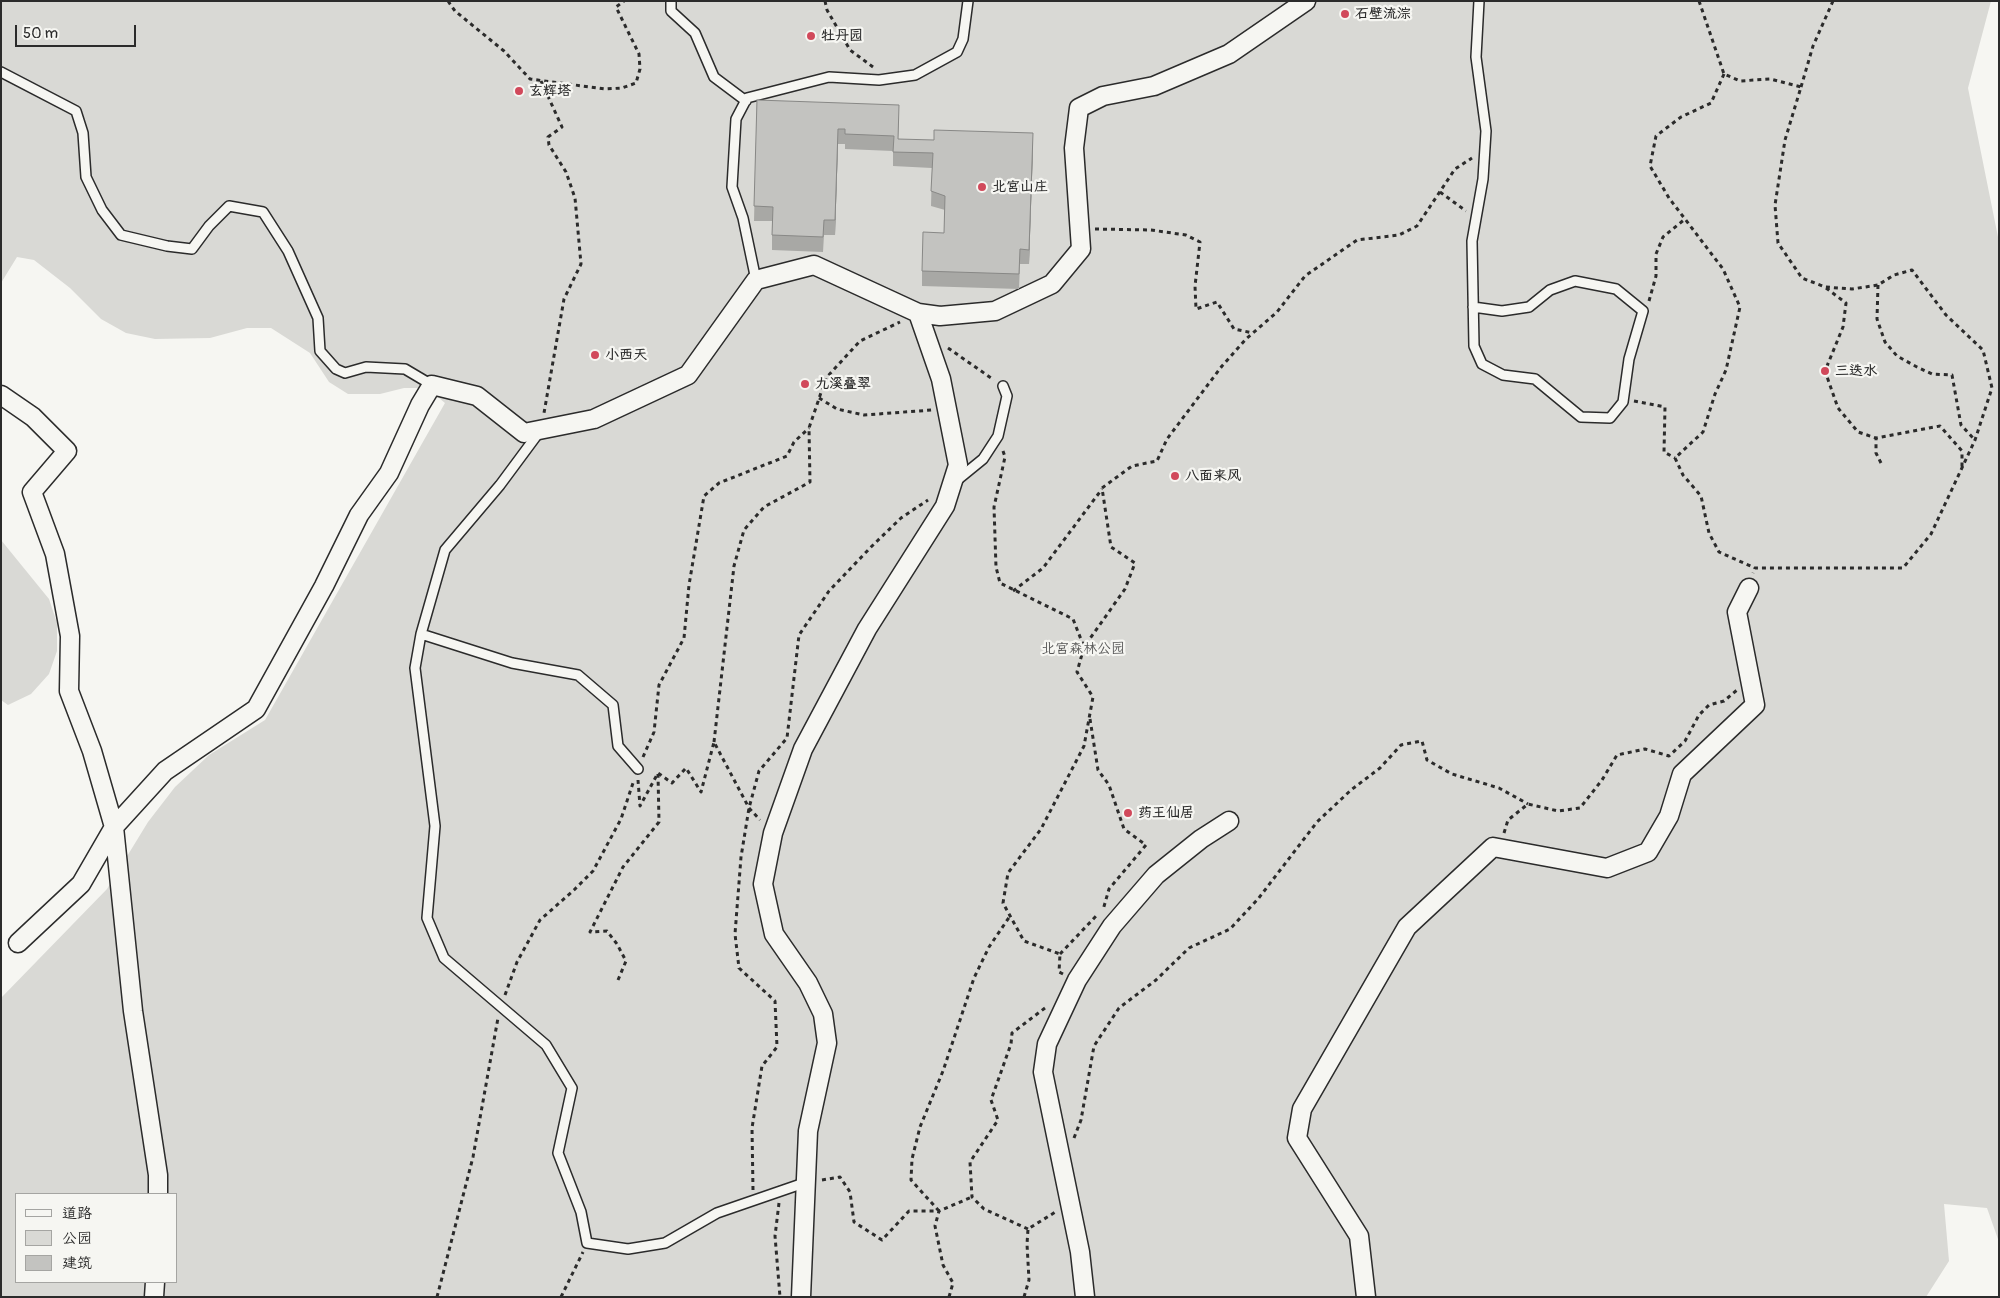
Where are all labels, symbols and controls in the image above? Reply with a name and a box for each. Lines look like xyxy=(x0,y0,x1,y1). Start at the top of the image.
place label: 石壁流淙 xyxy=(1355,6,1411,22)
marker: 石壁流淙 xyxy=(1339,8,1351,20)
scale bar xyxy=(18,15,139,47)
text: 50 m xyxy=(23,24,58,43)
place label: 牡丹园 xyxy=(821,28,863,44)
marker: 牡丹园 xyxy=(805,30,817,42)
place label: 玄辉塔 xyxy=(529,83,571,99)
marker: 玄辉塔 xyxy=(513,85,525,97)
place label: 北宫山庄 xyxy=(992,179,1048,195)
marker: 北宫山庄 xyxy=(976,181,988,193)
place label: 小西天 xyxy=(605,347,647,363)
marker: 小西天 xyxy=(589,349,601,361)
place label: 三迭水 xyxy=(1835,363,1877,379)
marker: 三迭水 xyxy=(1819,365,1831,377)
place label: 九溪叠翠 xyxy=(815,376,871,392)
marker: 九溪叠翠 xyxy=(799,378,811,390)
place label: 八面来风 xyxy=(1185,468,1241,484)
marker: 八面来风 xyxy=(1169,470,1181,482)
park label: 北宫森林公园 xyxy=(1041,641,1125,657)
place label: 药王仙居 xyxy=(1138,805,1194,821)
marker: 药王仙居 xyxy=(1122,807,1134,819)
legend xyxy=(15,1193,178,1283)
text: 道路 xyxy=(62,1204,92,1223)
text: 公园 xyxy=(62,1229,92,1248)
text: 建筑 xyxy=(62,1254,92,1273)

